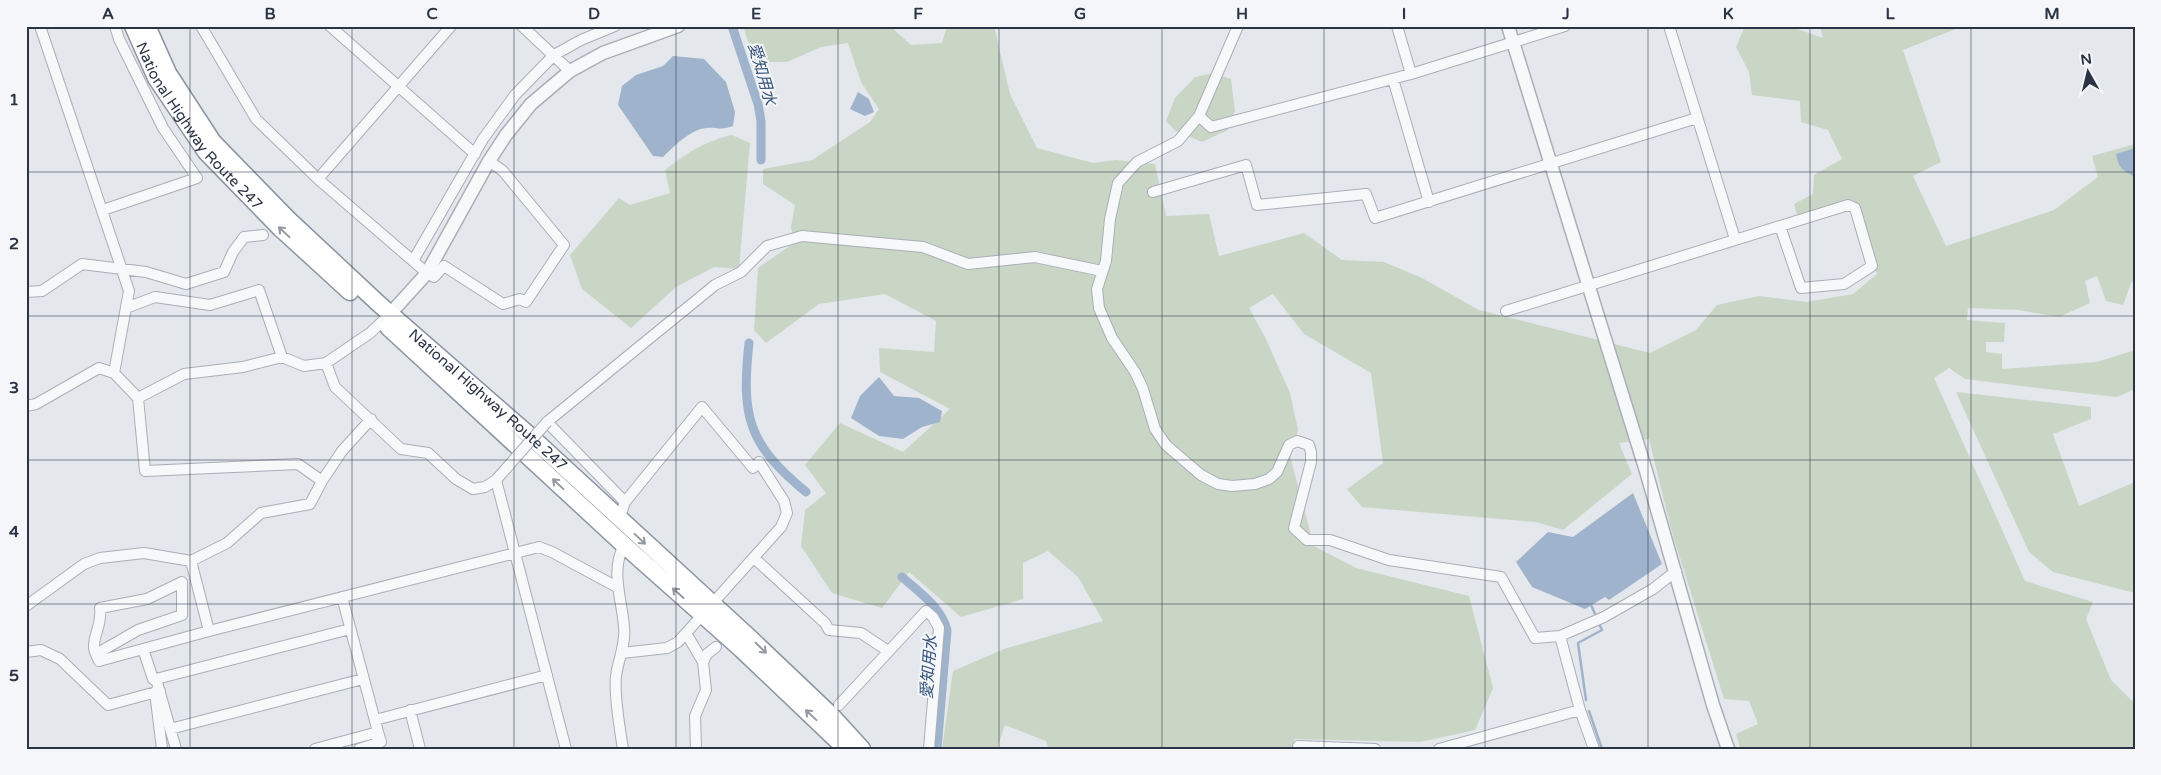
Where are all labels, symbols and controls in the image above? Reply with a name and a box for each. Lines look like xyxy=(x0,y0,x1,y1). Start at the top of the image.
text: A xyxy=(102,4,114,24)
text: B xyxy=(264,4,276,24)
text: C xyxy=(426,4,438,24)
text: D xyxy=(588,4,600,24)
text: E xyxy=(751,4,761,24)
text: F xyxy=(913,4,923,24)
text: G xyxy=(1074,4,1086,24)
text: H xyxy=(1236,4,1248,24)
text: I xyxy=(1402,4,1406,24)
text: J xyxy=(1561,4,1570,24)
text: K xyxy=(1723,4,1734,24)
text: L xyxy=(1885,4,1895,24)
text: M xyxy=(2044,4,2060,24)
street label: National Highway Route 247 xyxy=(132,39,266,214)
water label: 愛知用水 xyxy=(744,40,781,109)
north arrow xyxy=(2064,48,2114,98)
text: N xyxy=(2080,50,2093,69)
text: 1 xyxy=(9,90,19,110)
one-way arrow xyxy=(277,226,290,238)
text: 2 xyxy=(9,234,19,254)
street label: National Highway Route 247 xyxy=(405,325,571,474)
text: 3 xyxy=(9,378,19,398)
one-way arrow xyxy=(552,478,564,490)
text: 4 xyxy=(9,522,19,542)
one-way arrow xyxy=(634,533,647,545)
one-way arrow xyxy=(672,588,685,599)
water label: 愛知用水 xyxy=(917,632,941,700)
one-way arrow xyxy=(754,642,767,654)
text: 5 xyxy=(9,666,19,686)
one-way arrow xyxy=(804,709,817,721)

